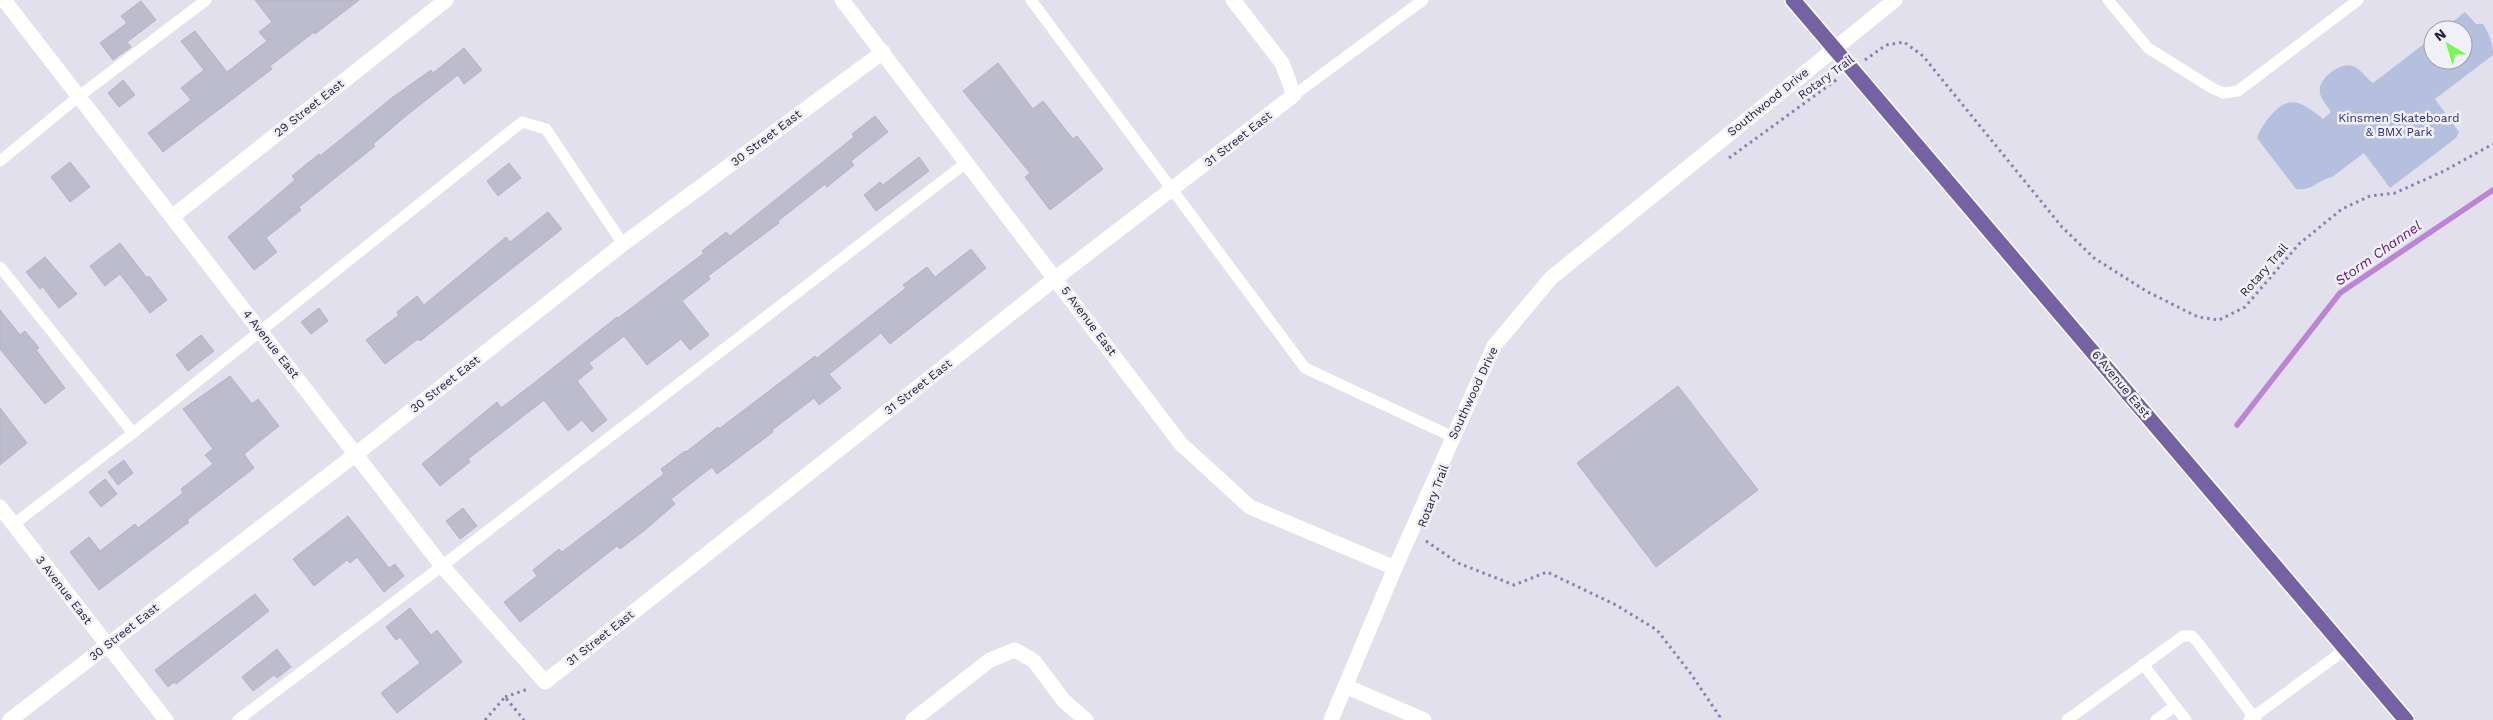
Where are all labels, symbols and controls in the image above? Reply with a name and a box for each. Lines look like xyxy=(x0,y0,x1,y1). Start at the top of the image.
north arrow xyxy=(2423,20,2473,70)
text: N xyxy=(2431,25,2449,44)
street label: Rotary Trail xyxy=(1795,52,1857,102)
street label: Southwood Drive xyxy=(1725,65,1811,139)
street label: 29 Street East xyxy=(271,76,347,140)
street label: 30 Street East xyxy=(728,107,804,169)
street label: 31 Street East xyxy=(1201,108,1275,170)
park label: Kinsmen Skateboard & BMX Park xyxy=(2338,111,2460,139)
water label: Storm Channel xyxy=(2332,217,2424,289)
street label: Rotary Trail xyxy=(2237,240,2291,300)
street label: 5 Avenue East xyxy=(1058,284,1120,358)
street label: 4 Avenue East xyxy=(240,307,302,381)
street label: Southwood Drive xyxy=(1445,344,1501,441)
street label: 6 Avenue East xyxy=(2089,348,2153,420)
street label: 30 Street East xyxy=(407,352,483,416)
street label: 31 Street East xyxy=(881,356,955,418)
street label: Rotary Trail xyxy=(1415,462,1451,529)
street label: 3 Avenue East xyxy=(33,553,95,627)
street label: 30 Street East xyxy=(86,600,162,664)
street label: 31 Street East xyxy=(563,607,637,669)

